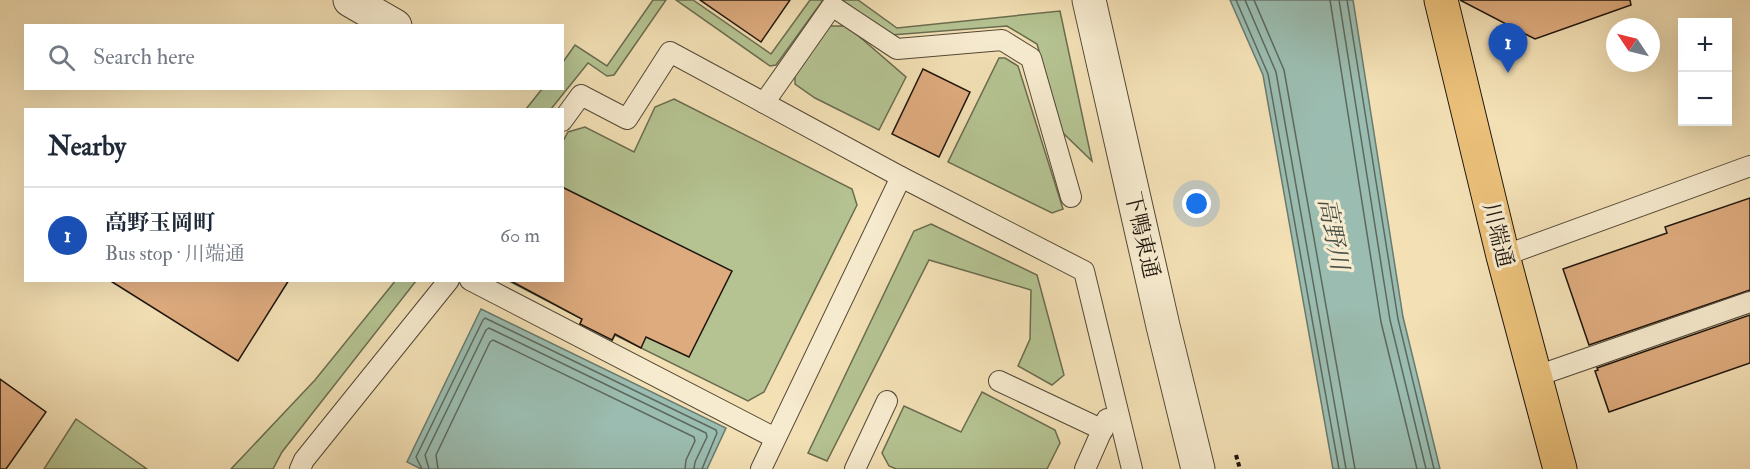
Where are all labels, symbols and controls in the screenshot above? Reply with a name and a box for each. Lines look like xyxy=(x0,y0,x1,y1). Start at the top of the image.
north arrow xyxy=(1606,18,1660,72)
map controls xyxy=(1678,18,1732,126)
button: + xyxy=(1678,18,1732,72)
pin: 1 xyxy=(1488,23,1528,73)
search box xyxy=(24,24,564,90)
icon: search xyxy=(45,41,78,74)
text: Search here xyxy=(93,43,195,71)
button: − xyxy=(1678,72,1732,126)
text: Nearby xyxy=(48,131,126,163)
street label: 下鴨東通 xyxy=(1118,189,1166,281)
your location xyxy=(1182,189,1211,218)
water label: 高野川 xyxy=(1311,196,1356,275)
street label: 川端通 xyxy=(1476,200,1520,270)
text: 高野玉岡町 xyxy=(105,209,215,237)
text: 1 xyxy=(64,223,71,248)
text: 60 m xyxy=(500,223,540,248)
text: Bus stop · 川端通 xyxy=(105,241,245,266)

